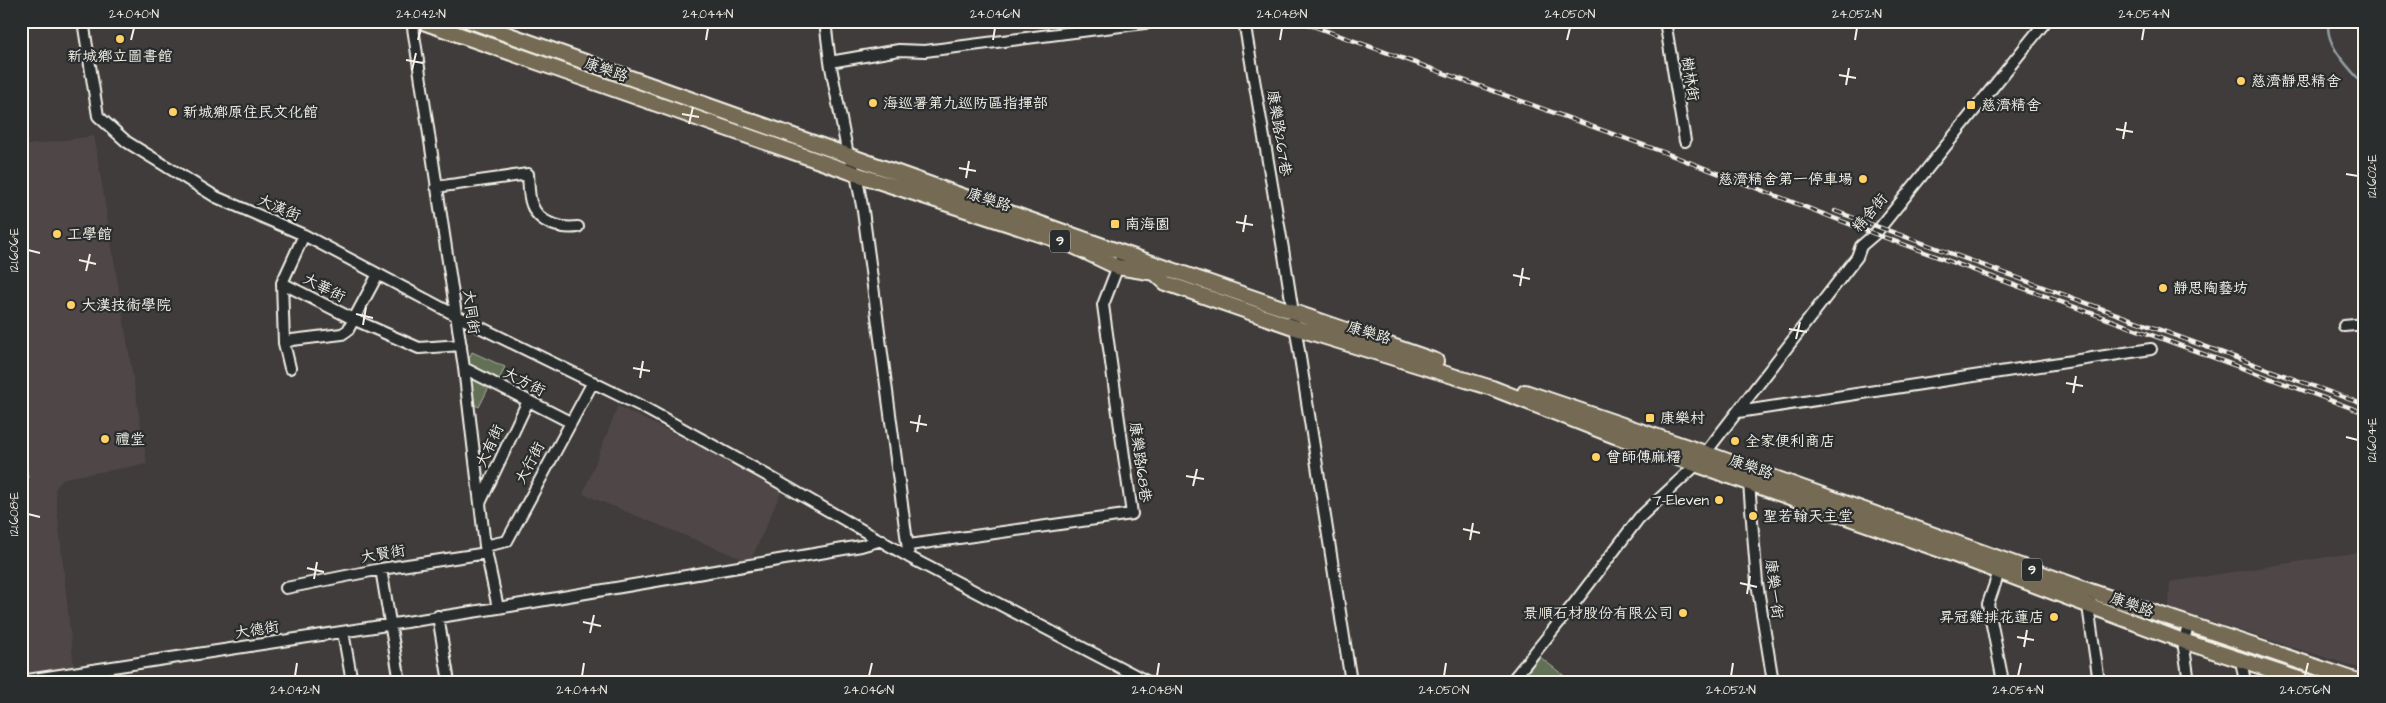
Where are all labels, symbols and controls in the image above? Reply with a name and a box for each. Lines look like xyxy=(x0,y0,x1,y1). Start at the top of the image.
text: 24.040°N xyxy=(109,6,160,23)
text: 24.042°N xyxy=(396,6,446,23)
text: 24.044°N xyxy=(683,6,734,23)
text: 24.046°N xyxy=(970,6,1021,23)
text: 24.048°N xyxy=(1257,6,1308,23)
text: 24.050°N xyxy=(1545,6,1596,23)
text: 24.052°N xyxy=(1832,6,1882,23)
text: 24.054°N xyxy=(2118,6,2170,23)
marker: 新城鄉立圖書館 xyxy=(114,33,126,45)
place label: 新城鄉立圖書館 xyxy=(67,46,173,67)
street label: 康樂路 xyxy=(581,53,631,87)
street label: 樹林街 xyxy=(1676,55,1704,103)
place label: 慈濟靜思精舍 xyxy=(2251,71,2341,92)
marker: 慈濟靜思精舍 xyxy=(2235,75,2247,87)
street label: 康樂路267巷 xyxy=(1262,88,1296,178)
place label: 海巡署第九巡防區指揮部 xyxy=(883,93,1048,114)
place label: 慈濟精舍 xyxy=(1981,95,2041,116)
marker: 海巡署第九巡防區指揮部 xyxy=(867,97,879,109)
marker: 慈濟精舍 xyxy=(1965,99,1977,111)
place label: 新城鄉原住民文化館 xyxy=(183,102,318,123)
marker: 新城鄉原住民文化館 xyxy=(167,106,179,118)
text: 121.602°E xyxy=(2364,154,2381,198)
place label: 慈濟精舍第一停車場 xyxy=(1718,169,1853,190)
marker: 慈濟精舍第一停車場 xyxy=(1857,173,1869,185)
street label: 康樂路 xyxy=(964,183,1014,217)
street label: 精舍街 xyxy=(1847,189,1893,237)
street label: 大漢街 xyxy=(254,190,304,226)
place label: 南海園 xyxy=(1125,214,1170,235)
marker: 南海園 xyxy=(1109,218,1121,230)
place label: 工學館 xyxy=(67,224,112,245)
text: 121.606°E xyxy=(6,228,23,272)
marker: 工學館 xyxy=(51,228,63,240)
road number: 9 xyxy=(1050,230,1070,252)
street label: 大華街 xyxy=(299,268,349,308)
place label: 靜思陶藝坊 xyxy=(2173,278,2248,299)
marker: 靜思陶藝坊 xyxy=(2157,282,2169,294)
street label: 大同街 xyxy=(457,288,485,336)
place label: 大漢技術學院 xyxy=(81,295,171,316)
marker: 大漢技術學院 xyxy=(65,299,77,311)
street label: 康樂路 xyxy=(1344,316,1394,350)
street label: 大方街 xyxy=(499,362,549,402)
place label: 康樂村 xyxy=(1660,408,1705,429)
marker: 康樂村 xyxy=(1644,412,1656,424)
text: 121.604°E xyxy=(2364,418,2381,462)
street label: 康樂路168巷 xyxy=(1124,420,1156,504)
street label: 大有街 xyxy=(471,421,509,471)
place label: 禮堂 xyxy=(115,429,145,450)
place label: 全家便利商店 xyxy=(1745,431,1835,452)
marker: 禮堂 xyxy=(99,433,111,445)
marker: 全家便利商店 xyxy=(1729,435,1741,447)
street label: 大行街 xyxy=(510,438,550,488)
place label: 曾師傅麻糬 xyxy=(1606,447,1681,468)
street label: 康樂路 xyxy=(1726,450,1776,484)
marker: 曾師傅麻糬 xyxy=(1590,451,1602,463)
place label: 7-Eleven xyxy=(1652,490,1709,511)
text: 121.608°E xyxy=(6,492,23,536)
marker: 7-Eleven xyxy=(1713,494,1725,506)
place label: 聖若翰天主堂 xyxy=(1763,506,1853,527)
marker: 聖若翰天主堂 xyxy=(1747,510,1759,522)
street label: 大賢街 xyxy=(359,540,407,568)
street label: 康樂一街 xyxy=(1760,558,1788,620)
road number: 9 xyxy=(2022,558,2042,582)
street label: 康樂路 xyxy=(2107,587,2157,623)
place label: 景順石材股份有限公司 xyxy=(1523,603,1673,624)
marker: 景順石材股份有限公司 xyxy=(1677,607,1689,619)
place label: 昇冠雞排花蓮店 xyxy=(1939,607,2044,628)
marker: 昇冠雞排花蓮店 xyxy=(2048,611,2060,623)
street label: 大德街 xyxy=(233,616,281,644)
text: 24.042°N xyxy=(270,682,320,699)
text: 24.044°N xyxy=(557,682,608,699)
text: 24.046°N xyxy=(844,682,895,699)
text: 24.048°N xyxy=(1132,682,1183,699)
text: 24.050°N xyxy=(1419,682,1470,699)
text: 24.052°N xyxy=(1706,682,1756,699)
text: 24.054°N xyxy=(1992,682,2044,699)
text: 24.056°N xyxy=(2280,682,2331,699)

